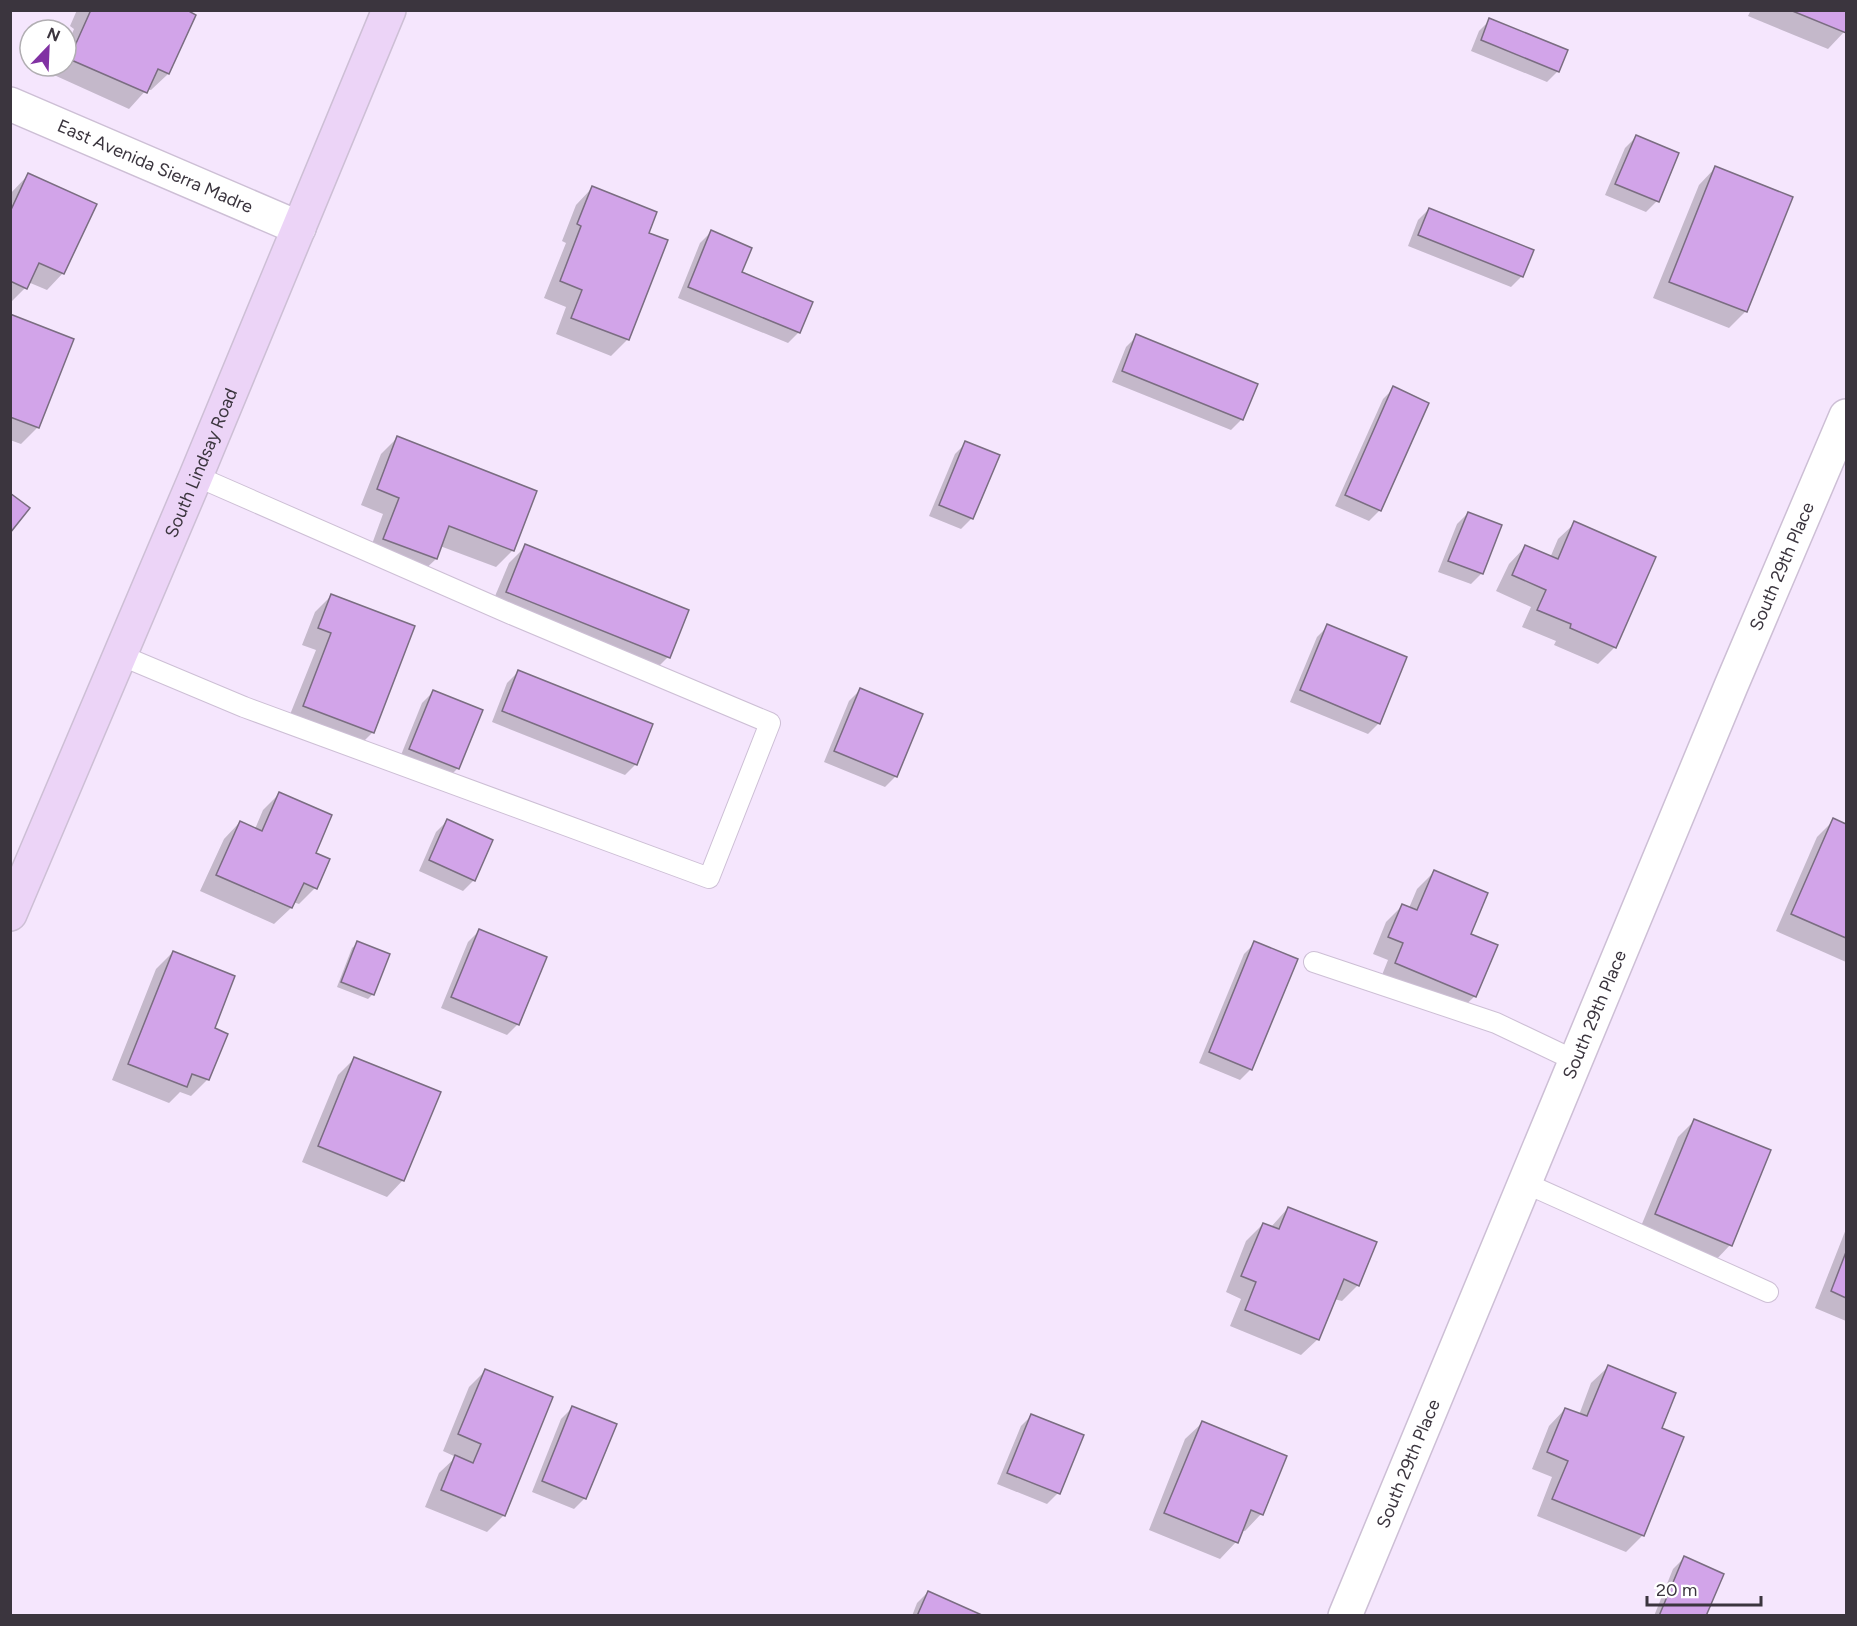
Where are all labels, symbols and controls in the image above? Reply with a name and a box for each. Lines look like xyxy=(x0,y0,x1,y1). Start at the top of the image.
north arrow xyxy=(18,18,78,78)
text: N xyxy=(44,23,63,46)
street label: East Avenida Sierra Madre xyxy=(54,115,257,218)
street label: South Lindsay Road xyxy=(160,385,242,541)
street label: South 29th Place xyxy=(1745,499,1819,634)
street label: South 29th Place xyxy=(1558,947,1631,1083)
street label: South 29th Place xyxy=(1372,1396,1445,1531)
scale bar xyxy=(1647,1569,1761,1607)
text: 20 m xyxy=(1656,1579,1697,1601)

